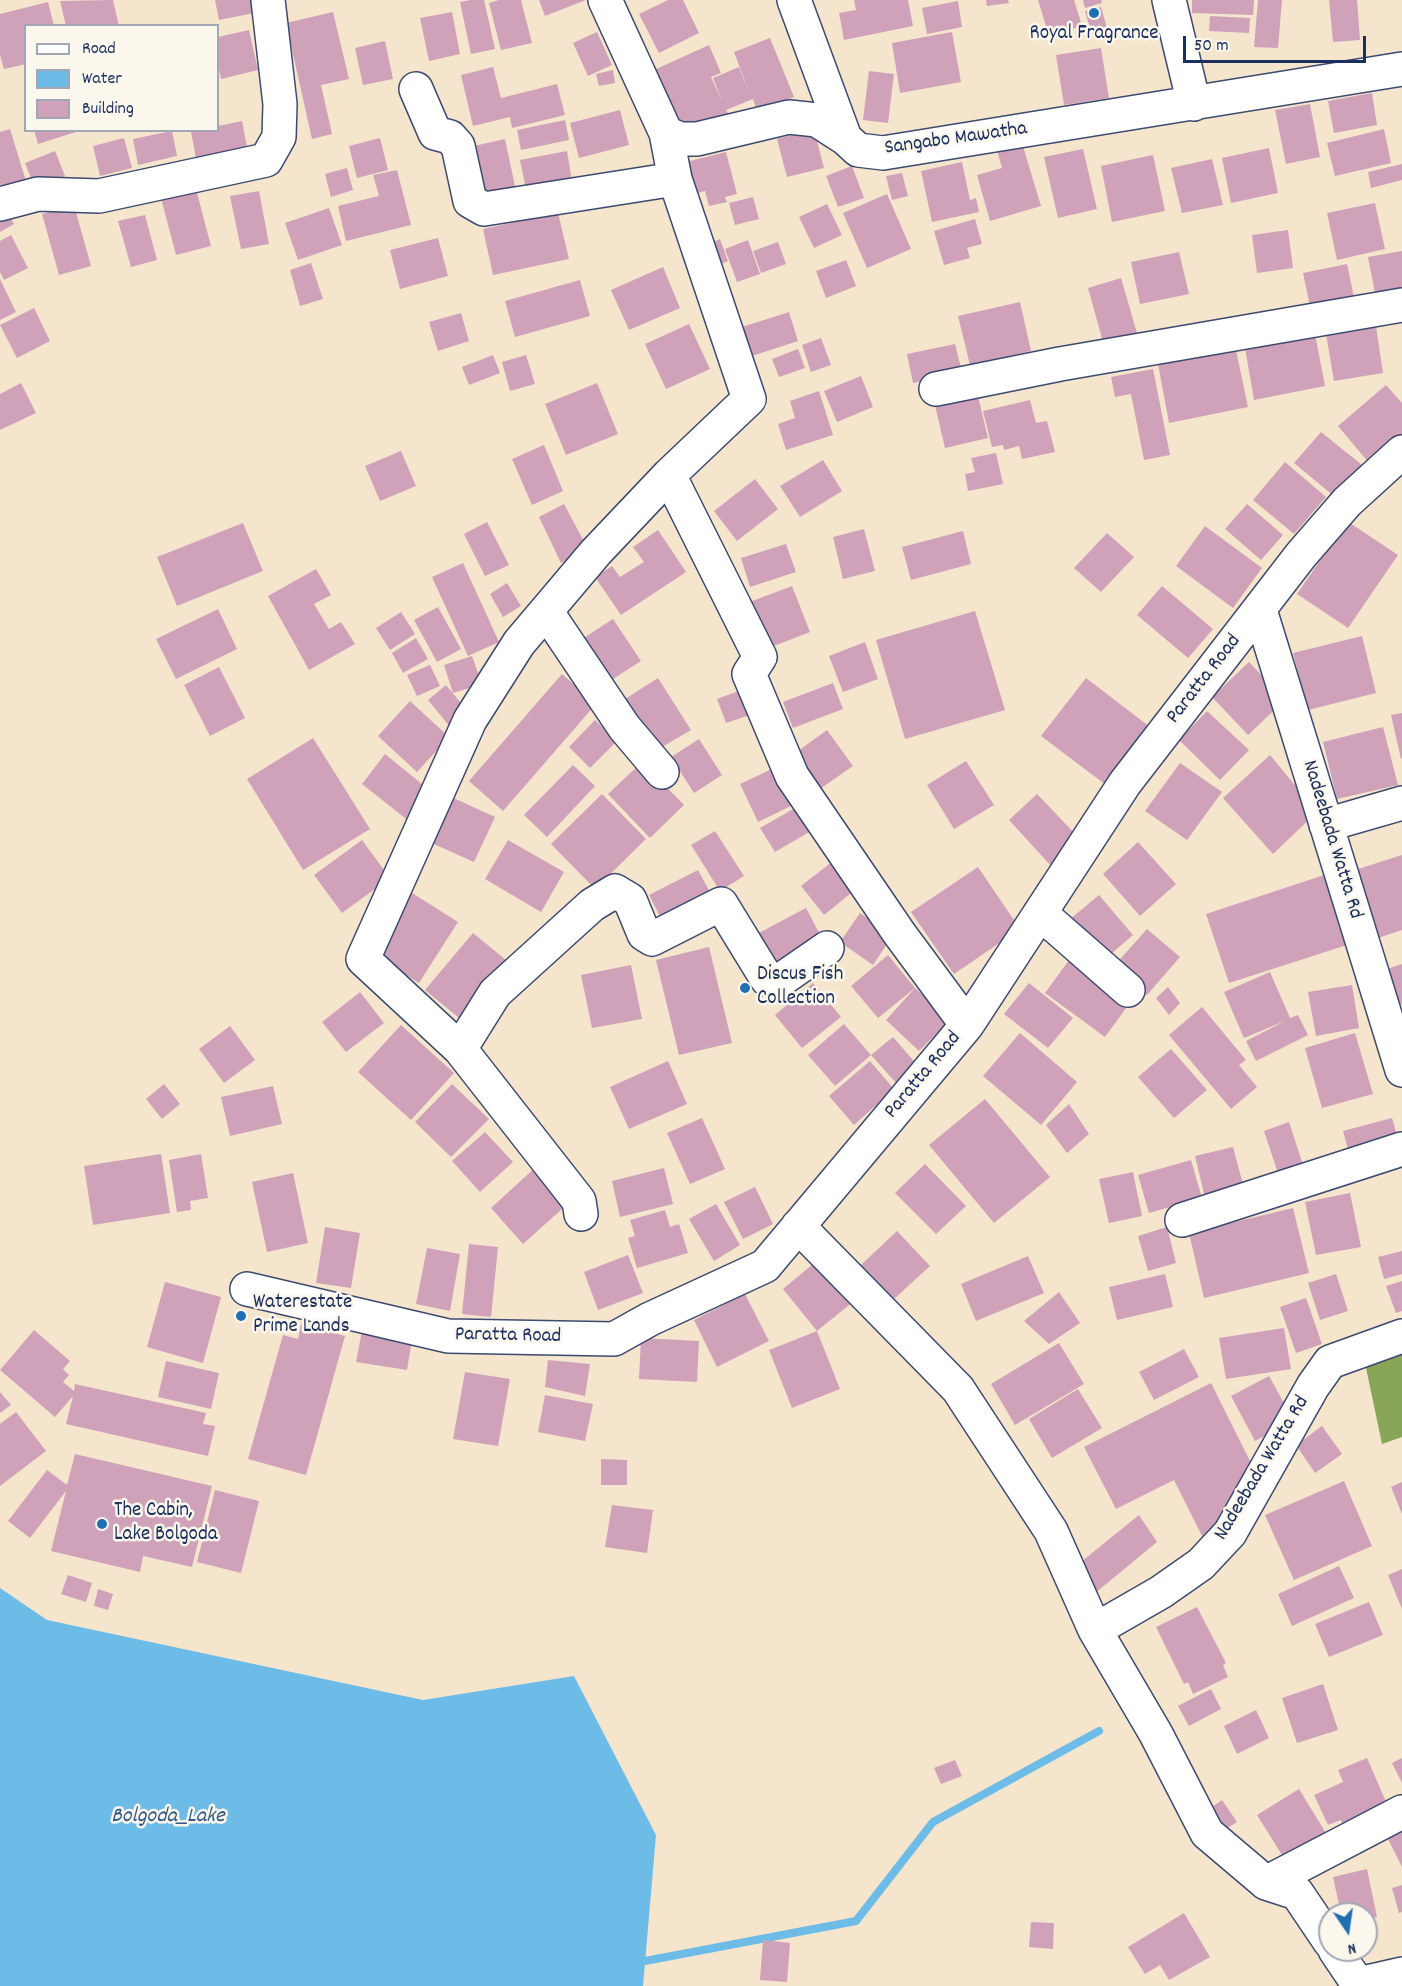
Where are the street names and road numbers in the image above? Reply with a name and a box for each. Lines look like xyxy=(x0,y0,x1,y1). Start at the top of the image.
street label: Sangabo Mawatha xyxy=(883,118,1029,162)
street label: Paratta Road xyxy=(1162,630,1248,730)
street label: Nadeebada Watta Rd xyxy=(1295,758,1367,922)
street label: Paratta Road xyxy=(880,1027,968,1125)
street label: Paratta Road xyxy=(455,1323,561,1351)
street label: Nadeebada Watta Rd xyxy=(1210,1392,1316,1546)

